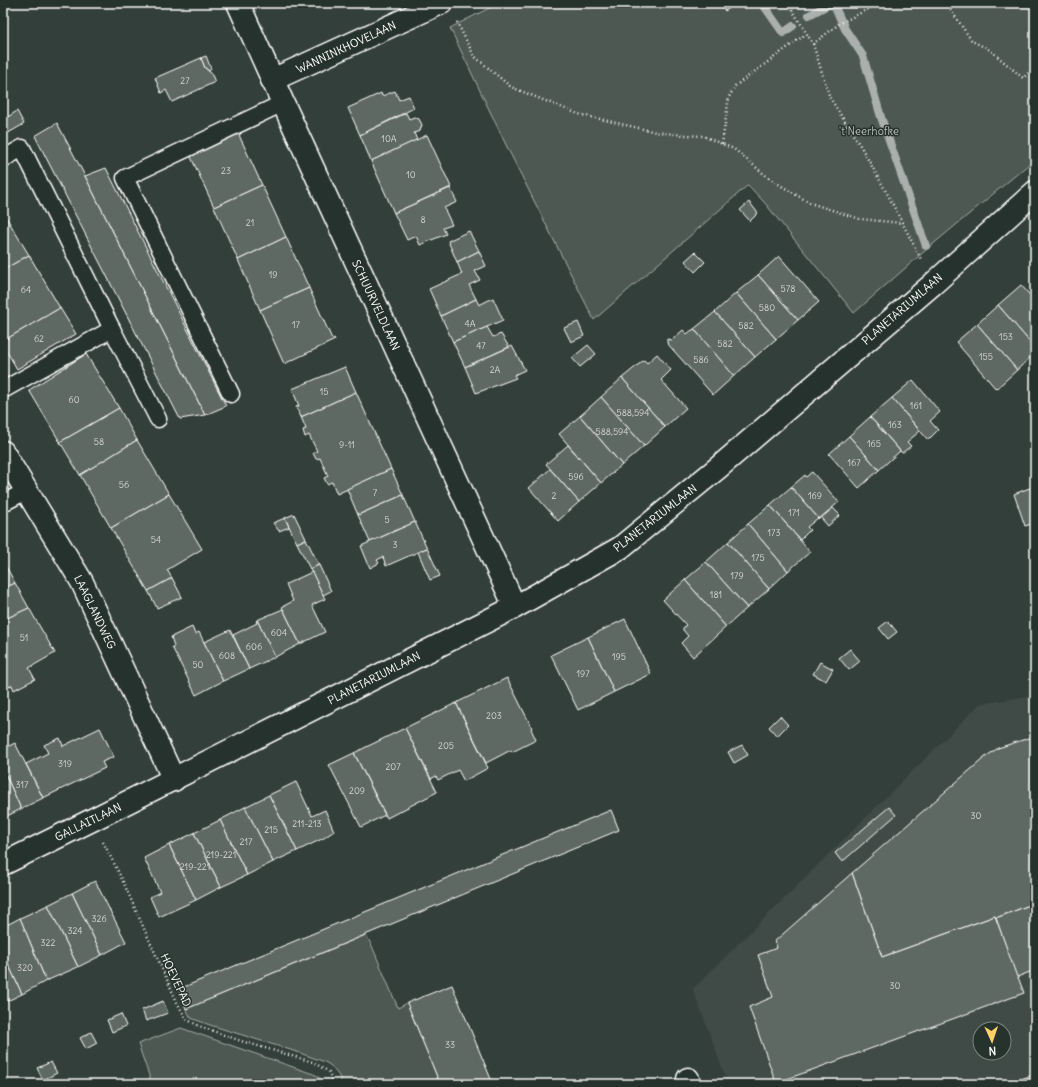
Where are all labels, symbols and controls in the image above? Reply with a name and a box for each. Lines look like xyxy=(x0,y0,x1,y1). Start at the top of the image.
street label: WANNINKHOVELAAN xyxy=(294,18,398,76)
house number: 27 xyxy=(180,75,190,86)
park label: 't Neerhofke xyxy=(839,124,899,138)
house number: 10A xyxy=(381,133,397,144)
house number: 23 xyxy=(221,165,231,176)
house number: 10 xyxy=(406,169,416,180)
house number: 8 xyxy=(420,214,426,225)
house number: 21 xyxy=(246,217,254,228)
street label: SCHUURVELDLAAN xyxy=(349,258,403,352)
house number: 19 xyxy=(269,269,277,280)
street label: PLANETARIUMLAAN xyxy=(859,270,945,348)
house number: 578 xyxy=(781,283,795,294)
house number: 64 xyxy=(21,284,31,295)
house number: 580 xyxy=(759,302,775,313)
house number: 4A xyxy=(465,318,476,329)
house number: 17 xyxy=(292,319,301,330)
house number: 582 xyxy=(738,320,754,331)
house number: 153 xyxy=(999,331,1013,342)
house number: 62 xyxy=(34,333,44,344)
house number: 582 xyxy=(717,338,733,349)
house number: 47 xyxy=(476,340,486,351)
house number: 155 xyxy=(979,351,993,362)
house number: 586 xyxy=(693,354,709,365)
house number: 2A xyxy=(490,364,501,375)
house number: 15 xyxy=(320,386,328,397)
house number: 60 xyxy=(68,394,80,405)
house number: 161 xyxy=(910,400,922,411)
house number: 588,594 xyxy=(617,407,650,418)
house number: 163 xyxy=(888,419,902,430)
house number: 588,594 xyxy=(596,426,629,437)
house number: 58 xyxy=(94,436,104,447)
house number: 165 xyxy=(867,438,881,449)
house number: 9-11 xyxy=(339,439,355,450)
house number: 167 xyxy=(847,457,861,468)
house number: 596 xyxy=(568,471,584,482)
house number: 56 xyxy=(119,479,129,490)
street label: PLANETARIUMLAAN xyxy=(610,481,700,555)
house number: 7 xyxy=(373,487,378,498)
house number: 2 xyxy=(552,490,557,501)
house number: 169 xyxy=(808,490,822,501)
house number: 171 xyxy=(788,507,800,518)
house number: 5 xyxy=(384,514,390,525)
house number: 173 xyxy=(767,527,781,538)
house number: 54 xyxy=(151,534,161,545)
house number: 3 xyxy=(392,539,398,550)
house number: 175 xyxy=(751,552,765,563)
house number: 179 xyxy=(730,570,744,581)
street label: LAAGLANDWEG xyxy=(71,573,119,651)
house number: 181 xyxy=(710,589,722,600)
house number: 604 xyxy=(271,627,287,638)
house number: 51 xyxy=(20,632,28,643)
house number: 606 xyxy=(246,641,262,652)
street label: PLANETARIUMLAAN xyxy=(325,649,423,707)
house number: 608 xyxy=(219,650,235,661)
house number: 195 xyxy=(612,651,626,662)
house number: 50 xyxy=(192,659,204,670)
house number: 197 xyxy=(576,668,590,679)
house number: 203 xyxy=(486,710,502,721)
house number: 205 xyxy=(438,740,454,751)
house number: 319 xyxy=(58,758,72,769)
house number: 207 xyxy=(385,761,401,772)
house number: 317 xyxy=(16,779,29,790)
house number: 209 xyxy=(349,785,365,796)
street label: GALLAITLAAN xyxy=(52,800,124,844)
house number: 30 xyxy=(970,810,982,821)
house number: 211-213 xyxy=(292,818,322,829)
house number: 215 xyxy=(264,824,278,835)
house number: 217 xyxy=(240,836,253,847)
house number: 219-221 xyxy=(206,849,236,860)
house number: 219-221 xyxy=(180,861,210,872)
house number: 326 xyxy=(91,913,107,924)
house number: 324 xyxy=(67,925,83,936)
house number: 322 xyxy=(41,937,56,948)
street label: HOEVEPAD xyxy=(158,951,195,1009)
house number: 320 xyxy=(17,962,33,973)
house number: 30 xyxy=(889,980,901,991)
north arrow xyxy=(972,1021,1012,1061)
house number: 33 xyxy=(445,1039,455,1050)
text: N xyxy=(988,1044,997,1058)

